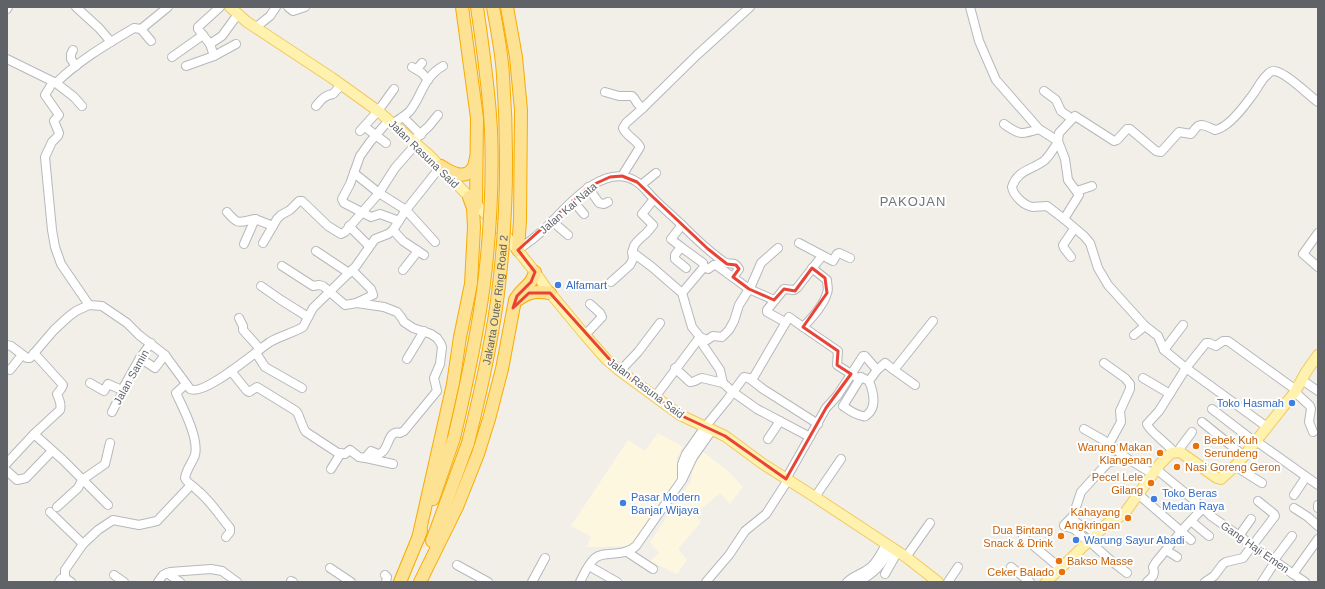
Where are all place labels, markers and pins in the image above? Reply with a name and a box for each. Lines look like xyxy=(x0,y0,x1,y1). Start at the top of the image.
place label: Alfamart xyxy=(566,279,607,291)
marker: Alfamart xyxy=(553,280,563,290)
place label: Toko Hasmah xyxy=(1217,397,1284,409)
marker: Toko Hasmah xyxy=(1287,398,1297,408)
place label: Bebek Kuh Serundeng xyxy=(1204,434,1258,459)
place label: Warung Makan Klangenan xyxy=(1078,441,1152,466)
marker: Bebek Kuh Serundeng xyxy=(1191,441,1201,451)
marker: Warung Makan Klangenan xyxy=(1155,448,1165,458)
place label: Nasi Goreng Geron xyxy=(1185,461,1280,473)
marker: Nasi Goreng Geron xyxy=(1172,462,1182,472)
place label: Pecel Lele Gilang xyxy=(1092,471,1143,496)
marker: Pecel Lele Gilang xyxy=(1146,478,1156,488)
place label: Toko Beras Medan Raya xyxy=(1162,487,1225,512)
place label: Pasar Modern Banjar Wijaya xyxy=(631,491,700,516)
marker: Toko Beras Medan Raya xyxy=(1149,494,1159,504)
marker: Pasar Modern Banjar Wijaya xyxy=(618,498,628,508)
place label: Kahayang Angkringan xyxy=(1064,506,1120,531)
marker: Kahayang Angkringan xyxy=(1123,513,1133,523)
place label: Dua Bintang Snack & Drink xyxy=(983,524,1053,549)
marker: Dua Bintang Snack & Drink xyxy=(1056,531,1066,541)
place label: Warung Sayur Abadi xyxy=(1084,534,1184,546)
marker: Warung Sayur Abadi xyxy=(1071,535,1081,545)
place label: Bakso Masse xyxy=(1067,555,1133,567)
marker: Bakso Masse xyxy=(1054,556,1064,566)
place label: Ceker Balado xyxy=(987,566,1054,578)
marker: Ceker Balado xyxy=(1057,567,1067,577)

